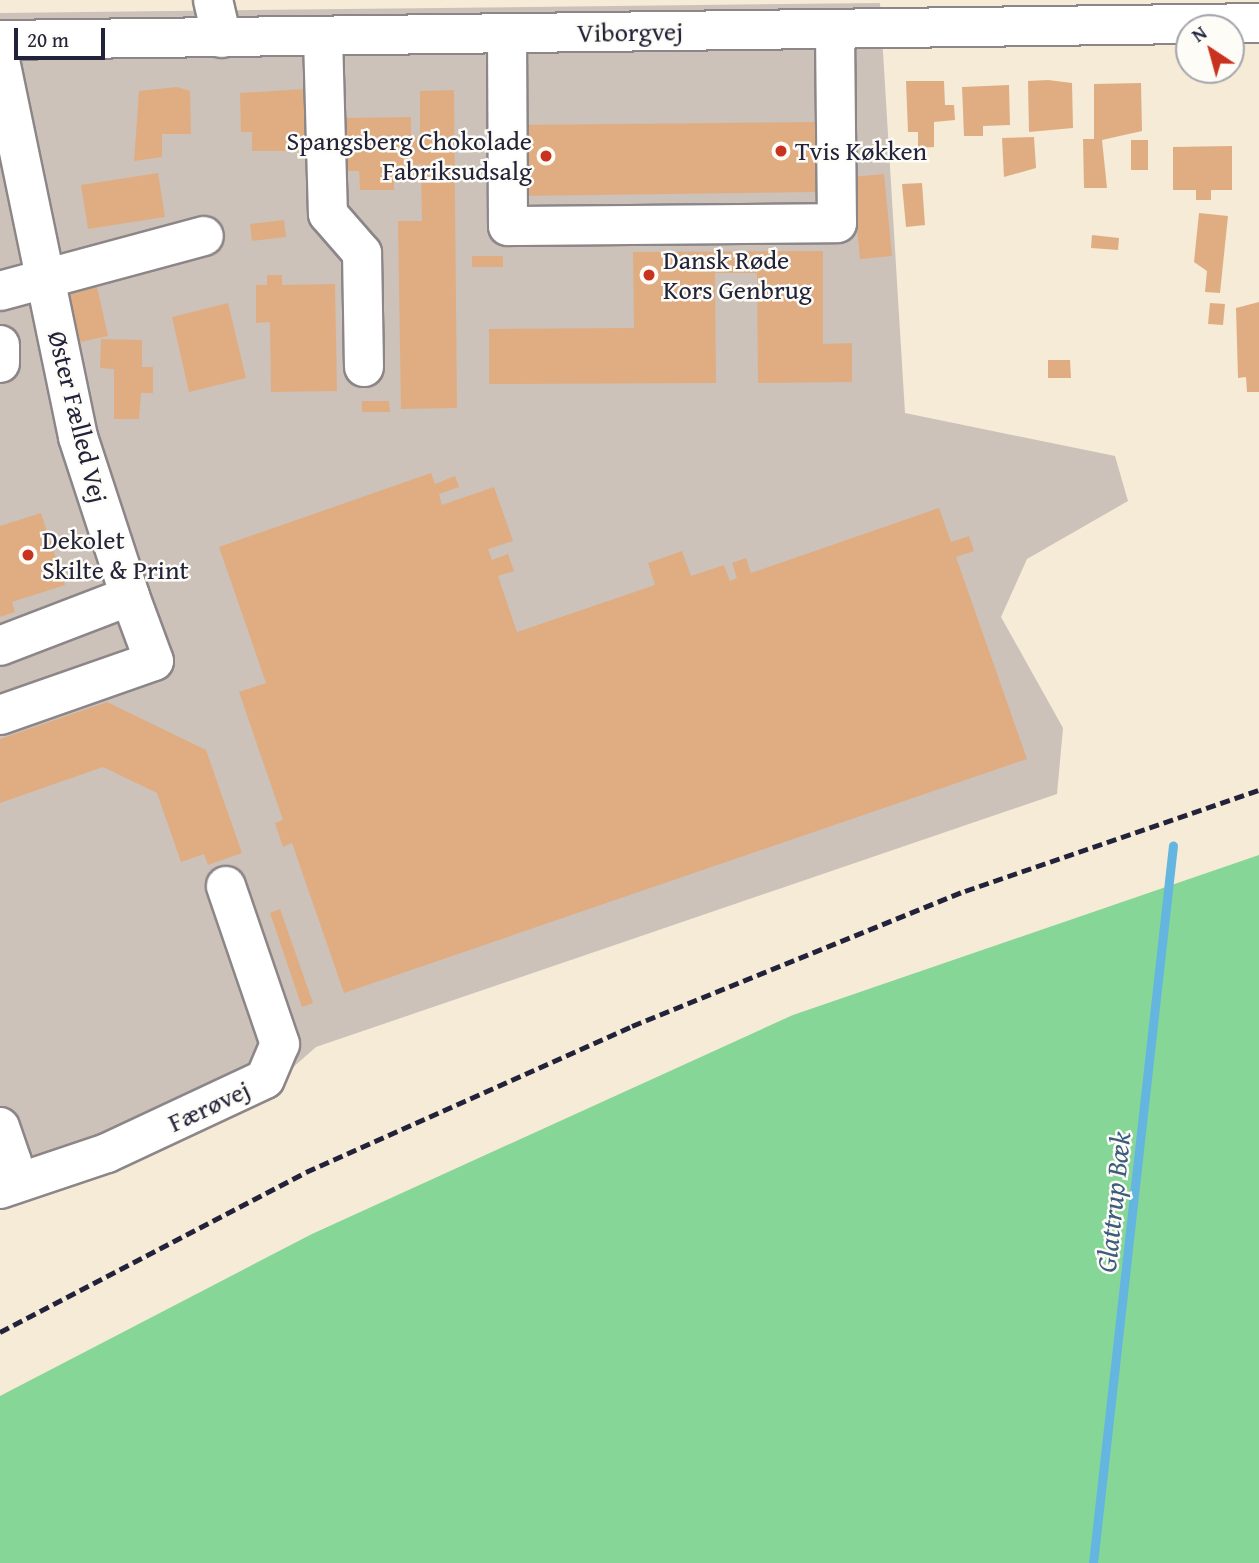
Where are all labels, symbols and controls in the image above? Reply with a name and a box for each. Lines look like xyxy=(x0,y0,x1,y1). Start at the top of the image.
scale bar xyxy=(18,14,108,58)
north arrow xyxy=(1175,14,1245,84)
street label: Viborgvej xyxy=(577,15,683,49)
text: N xyxy=(1185,19,1212,49)
text: 20 m xyxy=(27,24,69,55)
place label: Spangsberg Chokolade Fabriksudsalg xyxy=(286,125,532,186)
place label: Tvis Køkken xyxy=(795,135,927,167)
marker: Tvis Køkken xyxy=(773,143,789,159)
marker: Spangsberg Chokolade Fabriksudsalg xyxy=(538,148,554,164)
place label: Dansk Røde Kors Genbrug xyxy=(663,244,812,306)
marker: Dansk Røde Kors Genbrug xyxy=(641,267,657,283)
street label: Øster Fælled Vej xyxy=(42,328,114,506)
place label: Dekolet Skilte & Print xyxy=(42,524,189,586)
marker: Dekolet Skilte & Print xyxy=(20,547,36,563)
street label: Færøvej xyxy=(163,1074,255,1138)
water label: Glattrup Bæk xyxy=(1089,1130,1137,1274)

